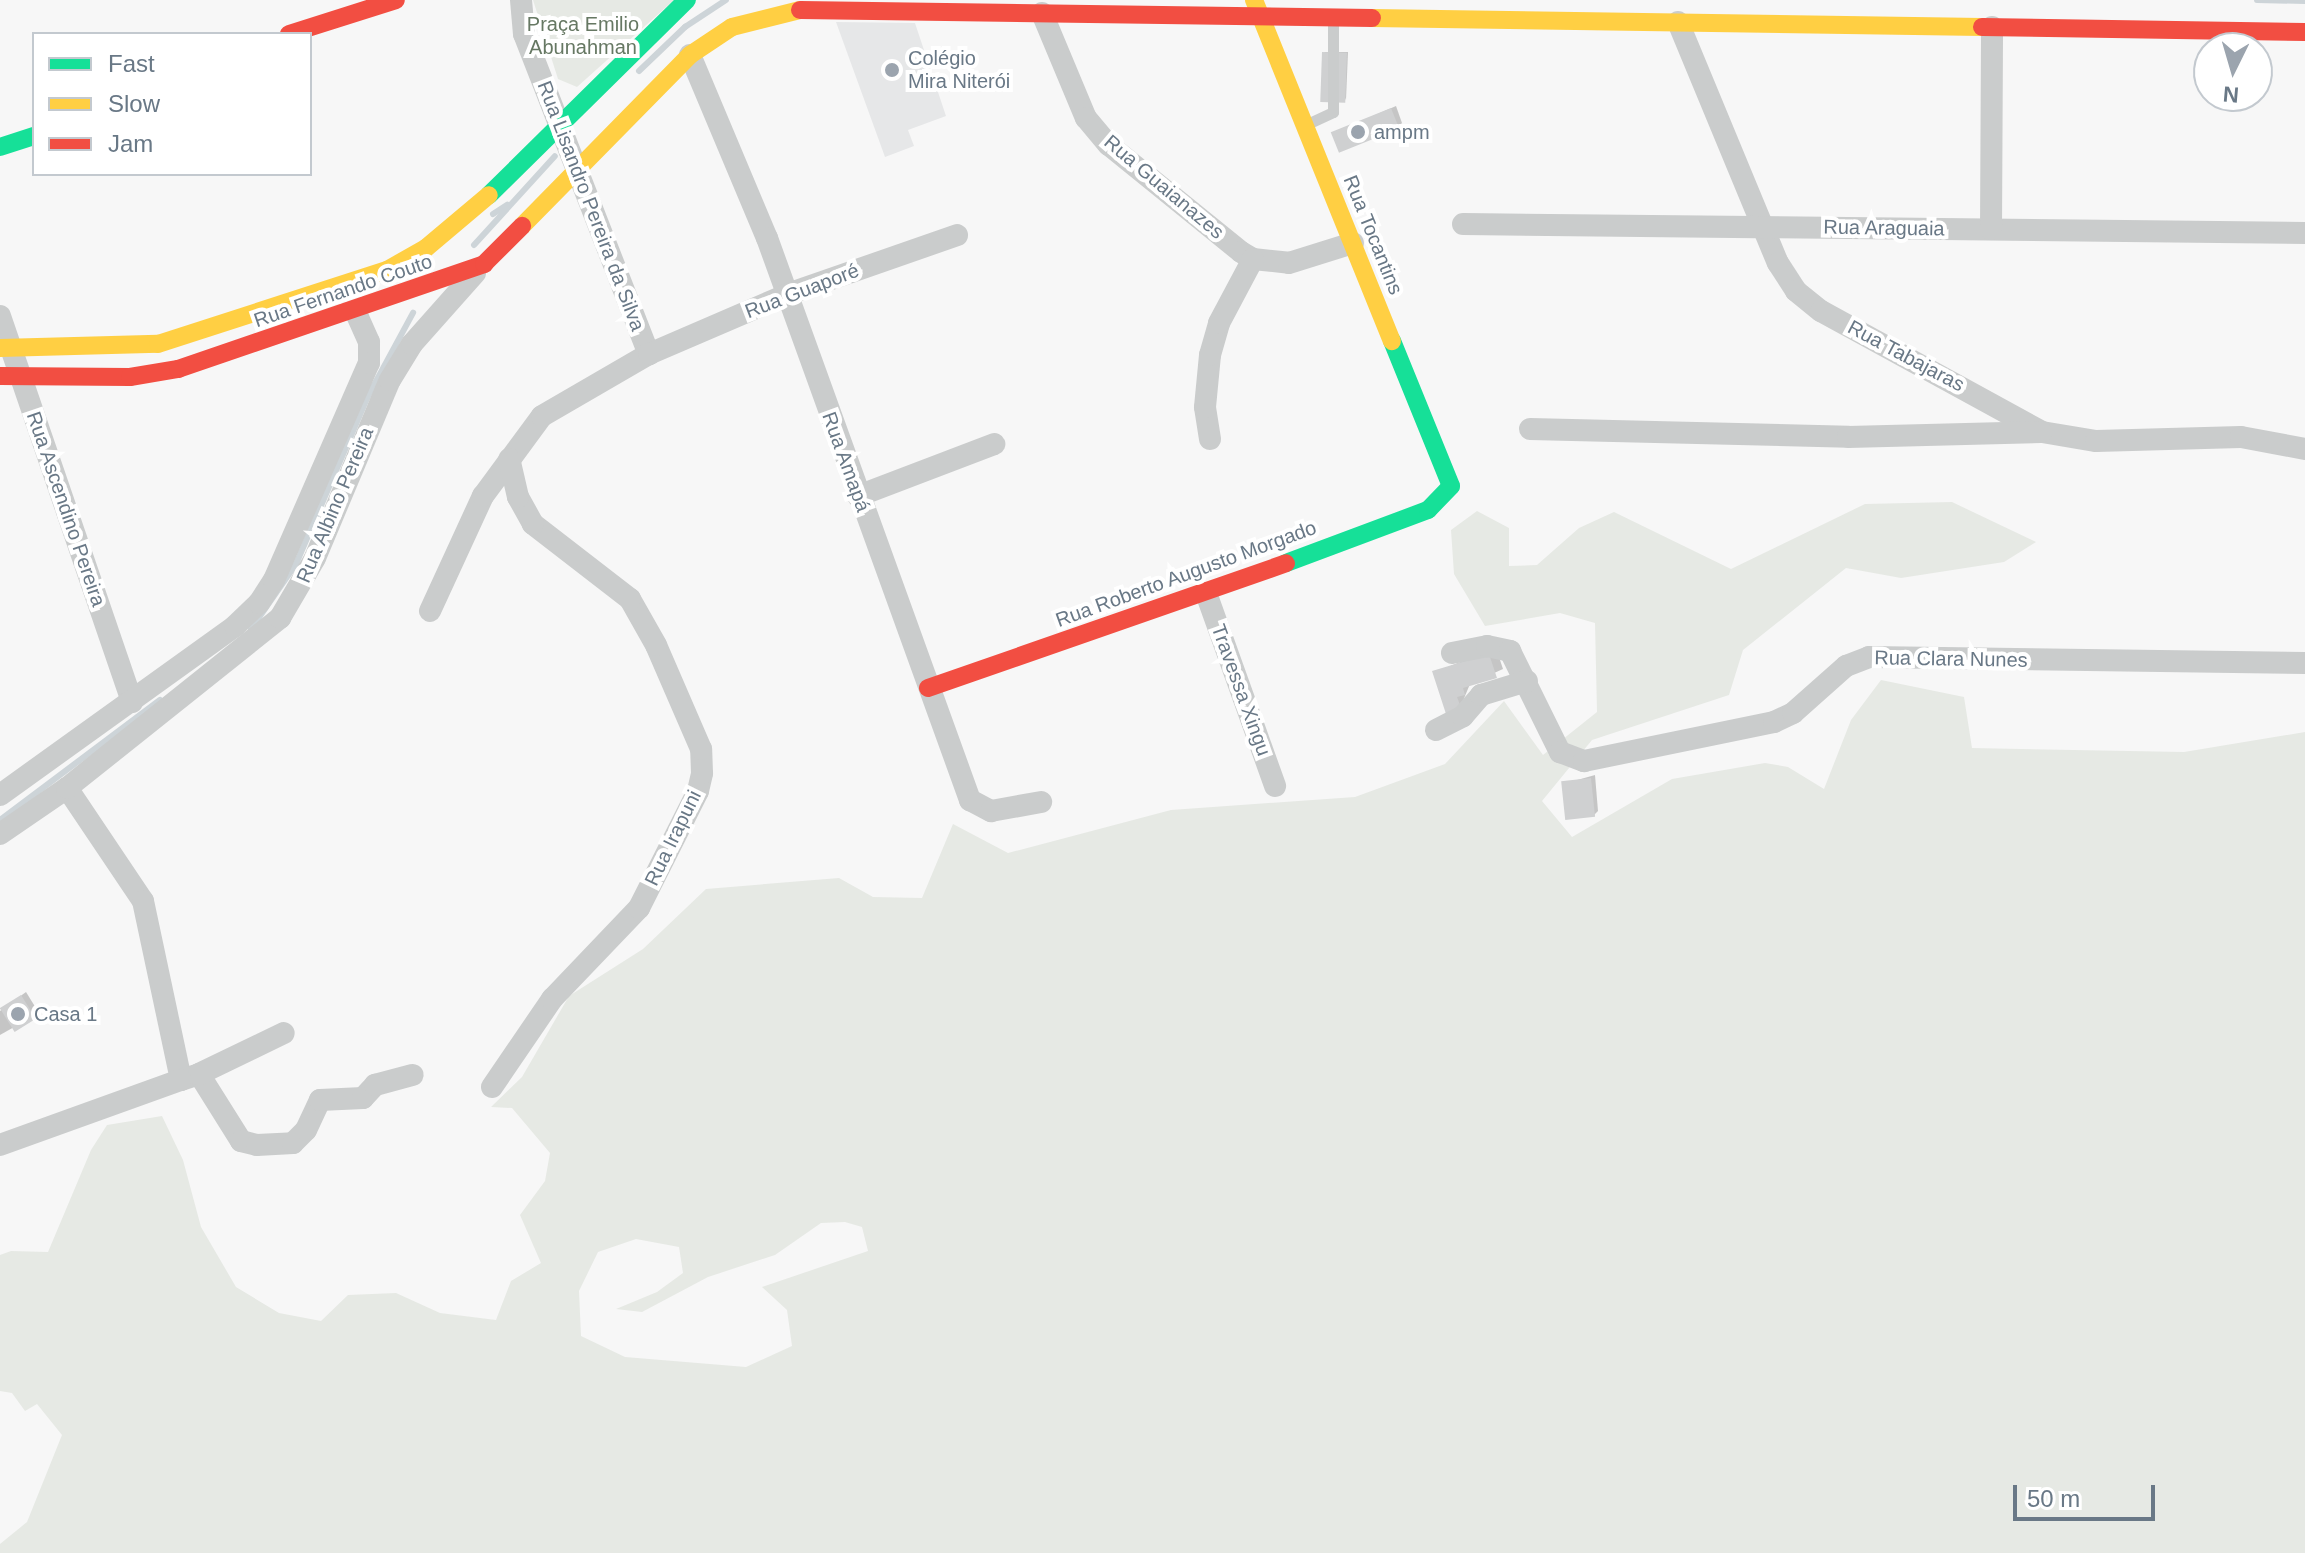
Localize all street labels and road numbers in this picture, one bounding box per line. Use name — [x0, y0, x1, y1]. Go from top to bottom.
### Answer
street label: Rua Lisandro Pereira da Silva — [532, 78, 650, 334]
street label: Rua Guaianazes — [1099, 130, 1229, 244]
street label: Rua Tocantins — [1338, 172, 1408, 298]
street label: Rua Araguaia — [1823, 215, 1945, 241]
street label: Rua Fernando Couto — [251, 249, 435, 333]
street label: Rua Guaporé — [742, 258, 862, 324]
street label: Rua Tabajaras — [1843, 315, 1969, 397]
street label: Rua Ascendino Pereira — [21, 408, 111, 610]
street label: Rua Amapá — [817, 408, 875, 516]
street label: Rua Albino Pereira — [291, 423, 379, 587]
street label: Rua Roberto Augusto Morgado — [1052, 515, 1320, 633]
street label: Travessa Xingu — [1206, 621, 1276, 759]
street label: Rua Clara Nunes — [1874, 646, 2028, 672]
street label: Rua Irapuni — [640, 786, 706, 890]

